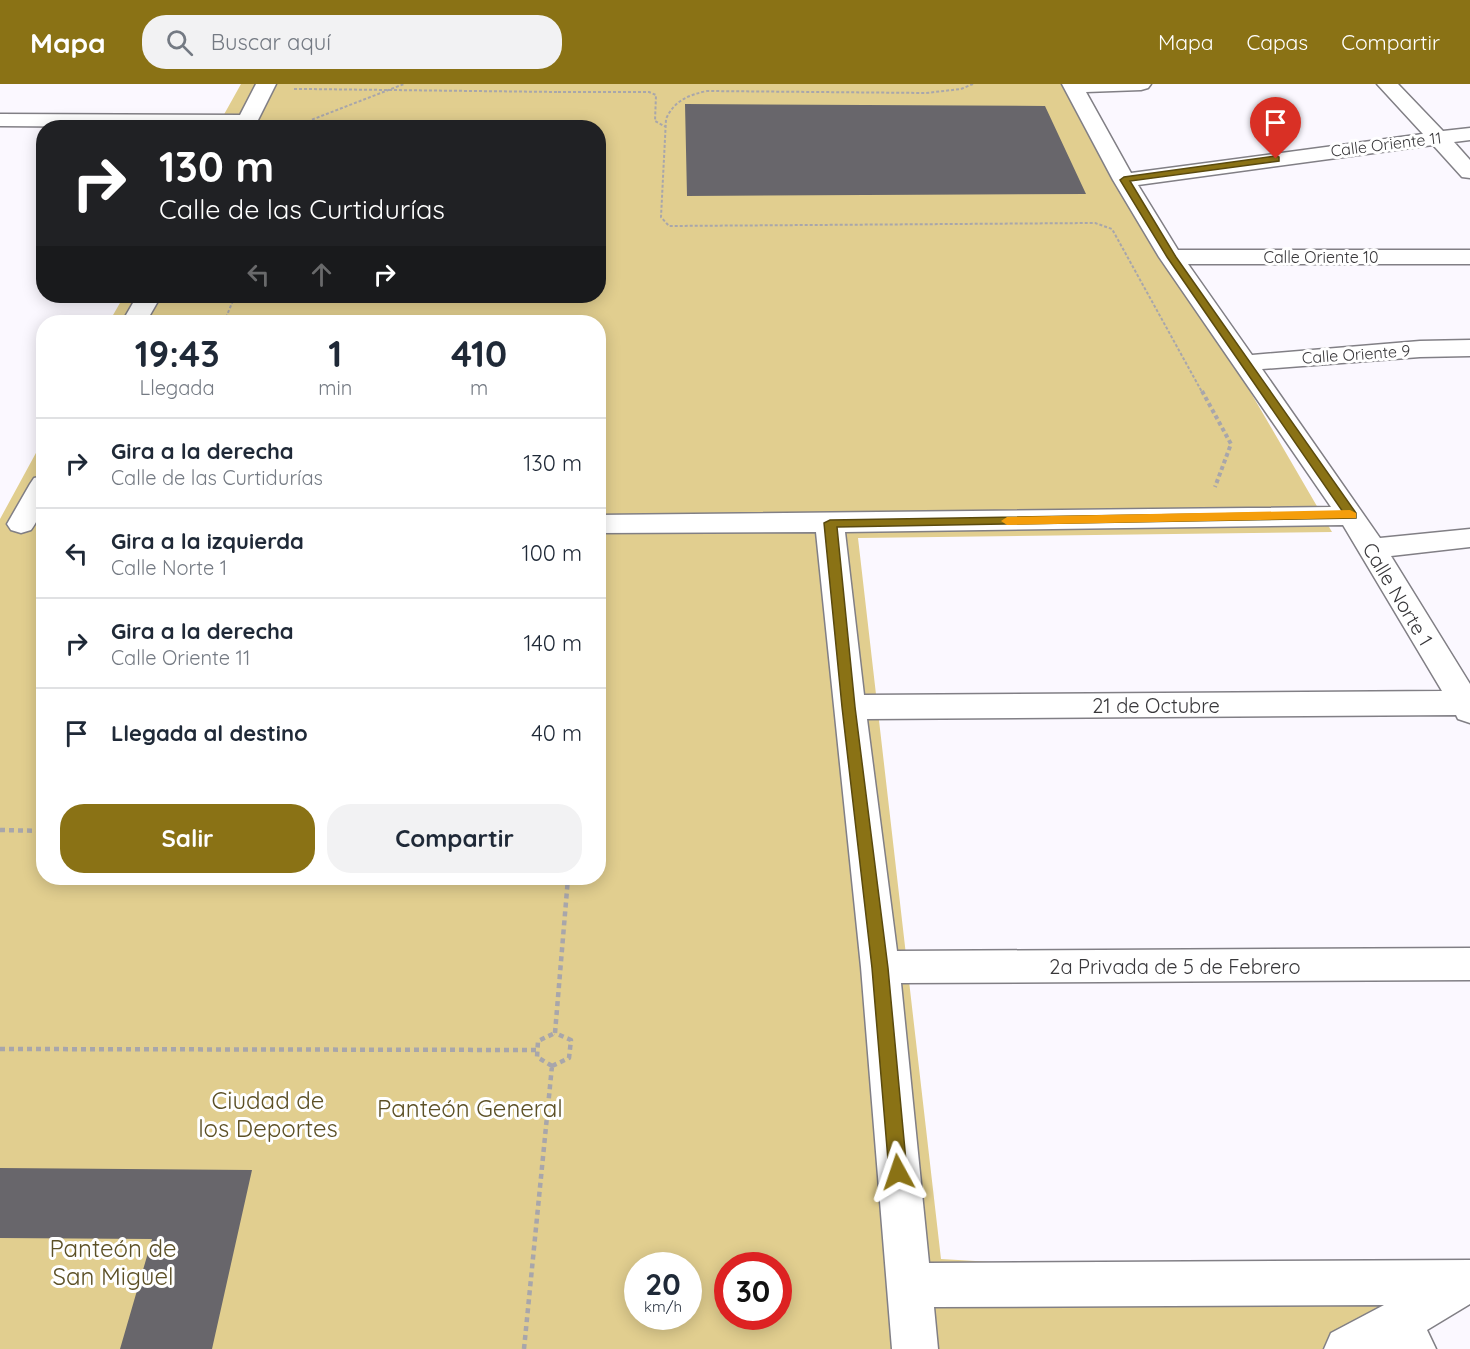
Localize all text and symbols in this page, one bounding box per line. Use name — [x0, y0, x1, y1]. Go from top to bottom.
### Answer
search box — [142, 15, 562, 69]
text: Mapa — [30, 25, 106, 60]
icon: search — [163, 26, 196, 59]
text: Buscar aquí — [211, 28, 331, 56]
text: Mapa — [1158, 29, 1213, 55]
text: Capas — [1246, 29, 1308, 55]
text: Compartir — [1341, 29, 1440, 55]
pin — [1250, 97, 1301, 159]
icon: arrive — [1259, 106, 1292, 139]
street label: Calle Oriente 11 — [1329, 127, 1443, 161]
text: 130 m — [159, 140, 274, 193]
icon: right — [60, 144, 138, 222]
text: Calle de las Curtidurías — [159, 192, 445, 226]
street label: Calle Oriente 10 — [1263, 247, 1379, 267]
icon: left — [242, 258, 275, 291]
icon: ahead — [305, 258, 338, 291]
icon: right — [368, 258, 401, 291]
text: 19:43 — [135, 331, 220, 376]
text: 1 — [328, 331, 342, 376]
text: 410 — [451, 331, 507, 376]
street label: Calle Oriente 9 — [1301, 340, 1411, 368]
text: Llegada — [140, 375, 215, 400]
text: min — [318, 375, 352, 400]
text: m — [470, 375, 488, 400]
text: Gira a la derecha — [111, 437, 294, 465]
icon: right — [60, 447, 93, 480]
text: 130 m — [523, 449, 582, 477]
text: Calle de las Curtidurías — [111, 465, 323, 490]
text: Gira a la izquierda — [111, 527, 304, 555]
icon: left — [60, 537, 93, 570]
street label: Calle Norte 1 — [1357, 538, 1439, 650]
text: 100 m — [522, 539, 582, 567]
text: Calle Norte 1 — [111, 555, 227, 580]
text: Gira a la derecha — [111, 617, 294, 645]
icon: right — [60, 627, 93, 660]
text: 140 m — [523, 629, 582, 657]
text: Calle Oriente 11 — [111, 645, 250, 670]
street label: 21 de Octubre — [1092, 693, 1220, 718]
icon: arrive — [60, 717, 93, 750]
text: Llegada al destino — [111, 719, 308, 747]
text: 40 m — [531, 719, 582, 747]
button: Salir — [60, 804, 315, 873]
button: Compartir — [327, 804, 582, 873]
street label: 2a Privada de 5 de Febrero — [1049, 954, 1301, 979]
park label: Ciudad de los Deportes — [198, 1085, 338, 1143]
park label: Panteón General — [377, 1093, 563, 1123]
position arrow — [866, 1140, 930, 1204]
park label: Panteón de San Miguel — [49, 1233, 177, 1291]
speed limit sign: 30 — [714, 1252, 792, 1330]
text: 20 — [645, 1265, 681, 1303]
text: km/h — [644, 1297, 682, 1316]

